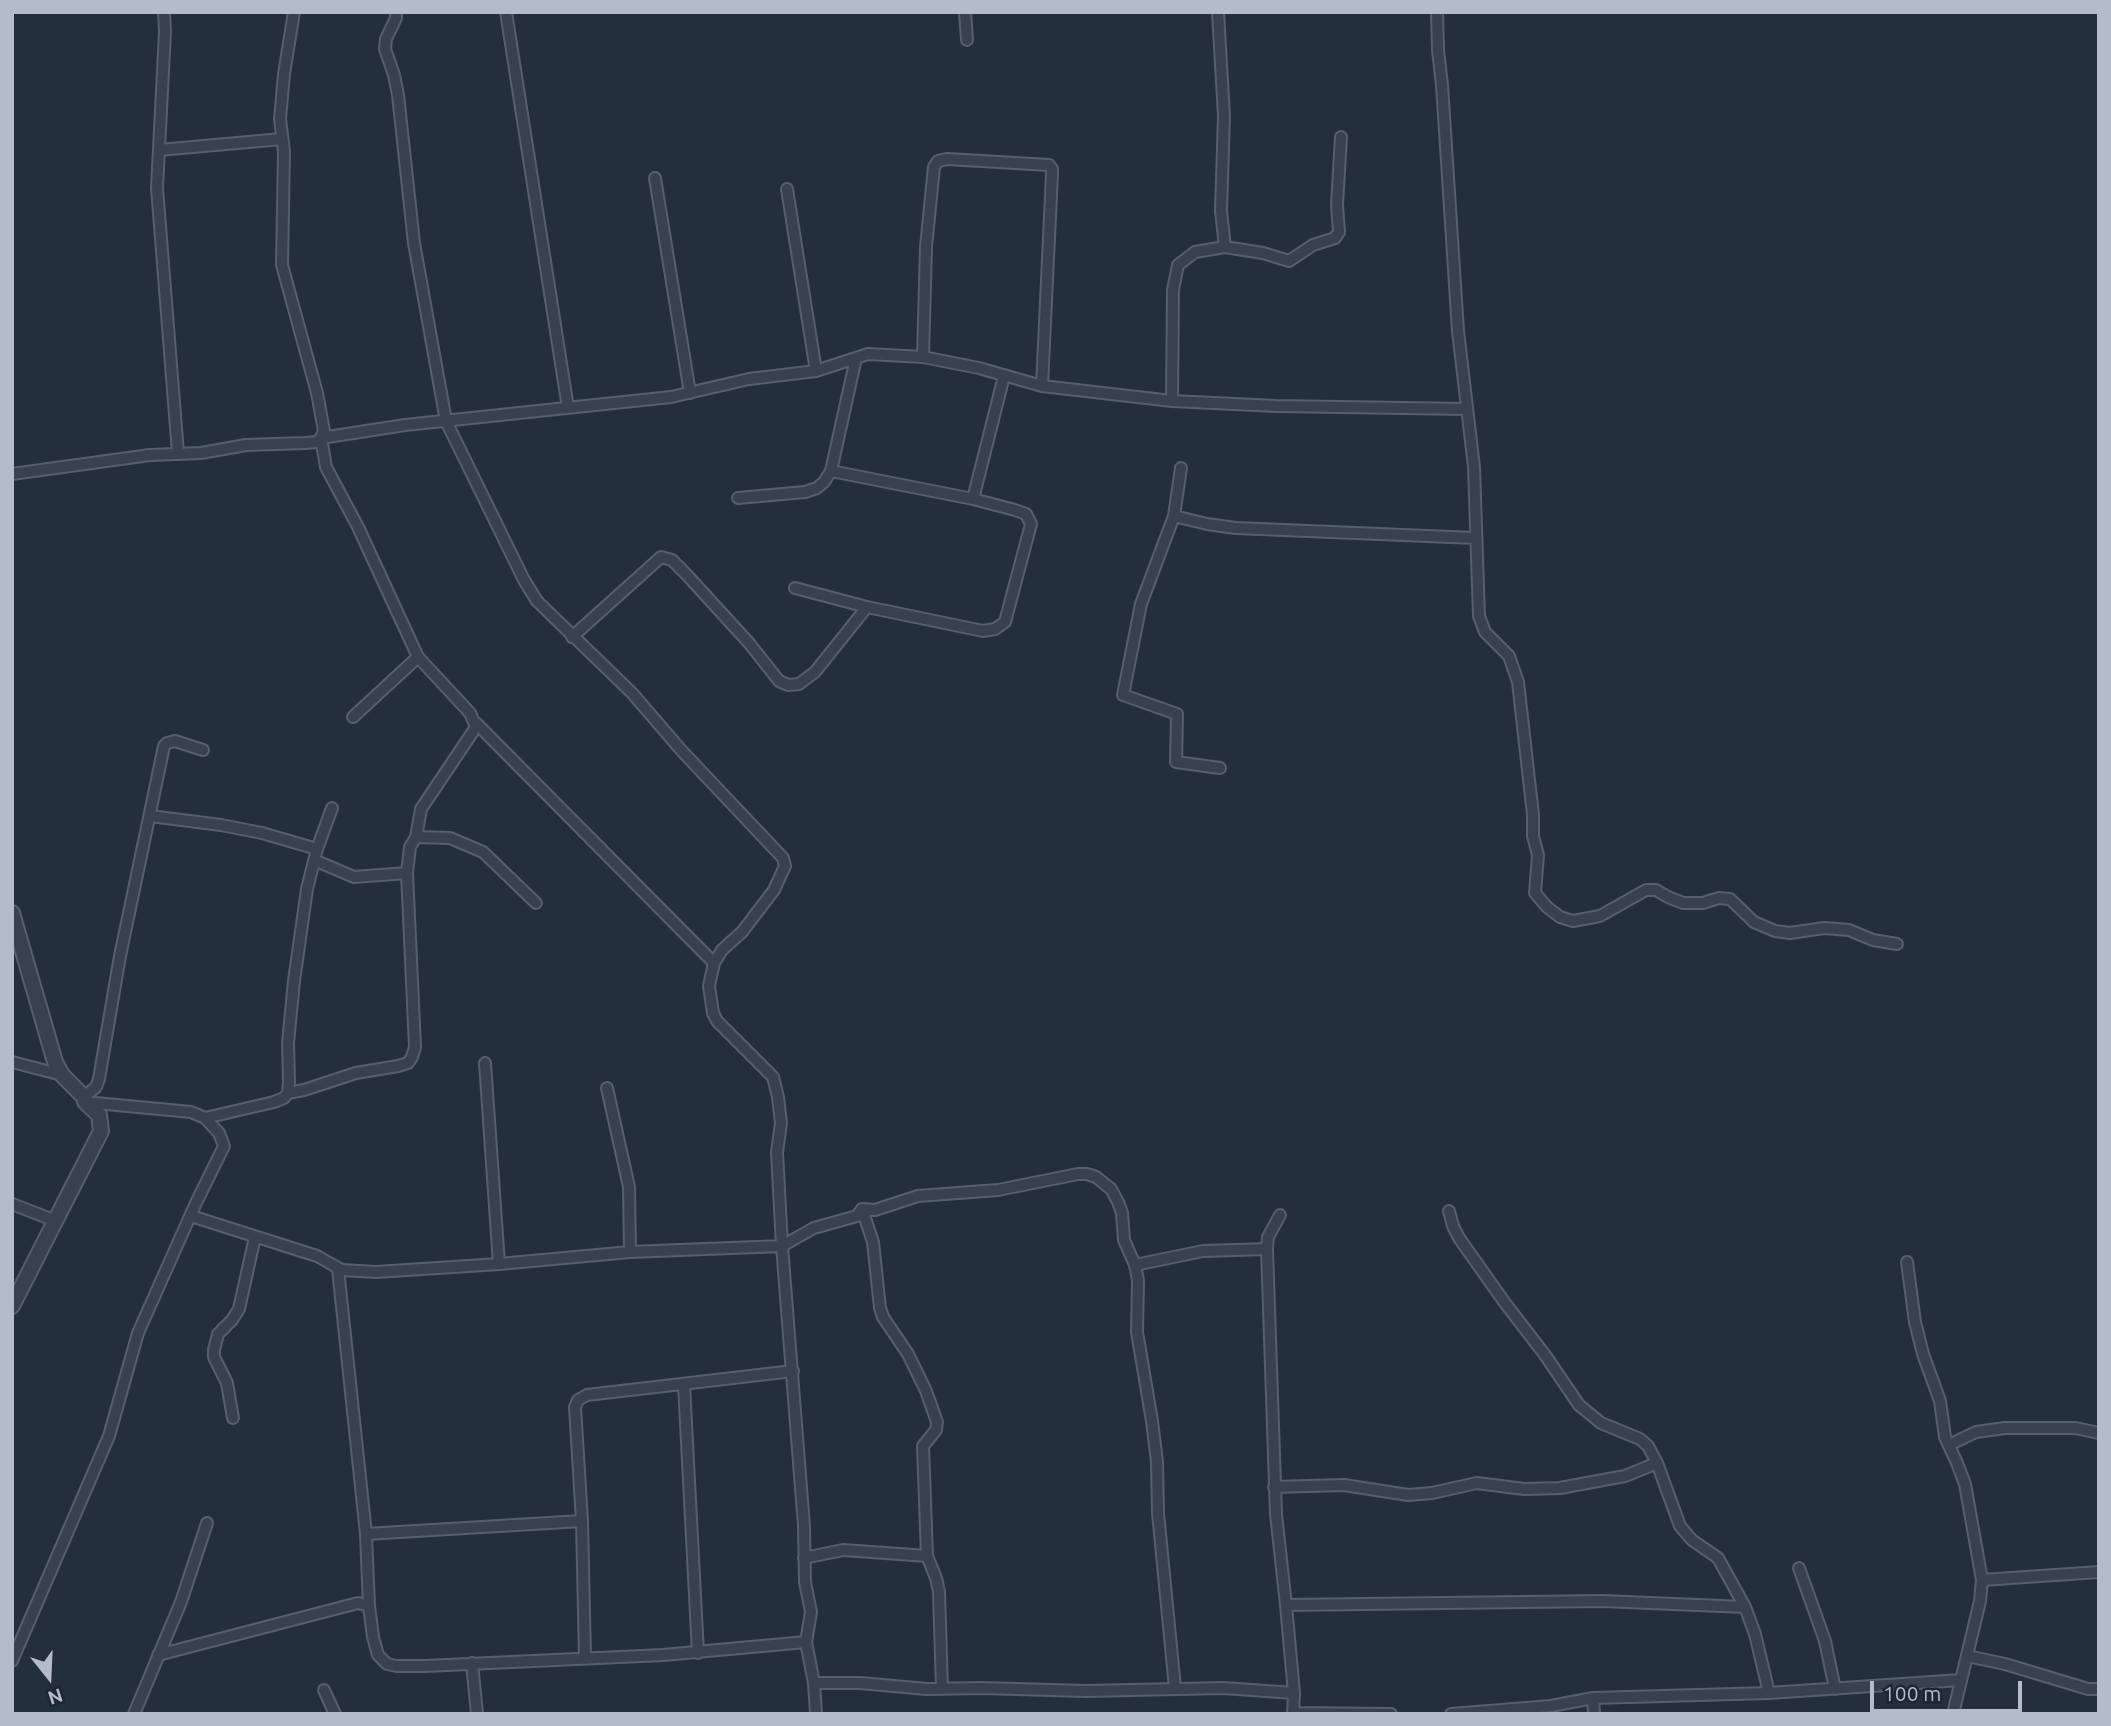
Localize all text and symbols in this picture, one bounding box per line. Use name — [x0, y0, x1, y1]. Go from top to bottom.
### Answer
north arrow — [14, 1642, 84, 1712]
scale bar — [1873, 1666, 2025, 1710]
text: 100 m — [1883, 1681, 1941, 1705]
text: N — [45, 1684, 66, 1710]

